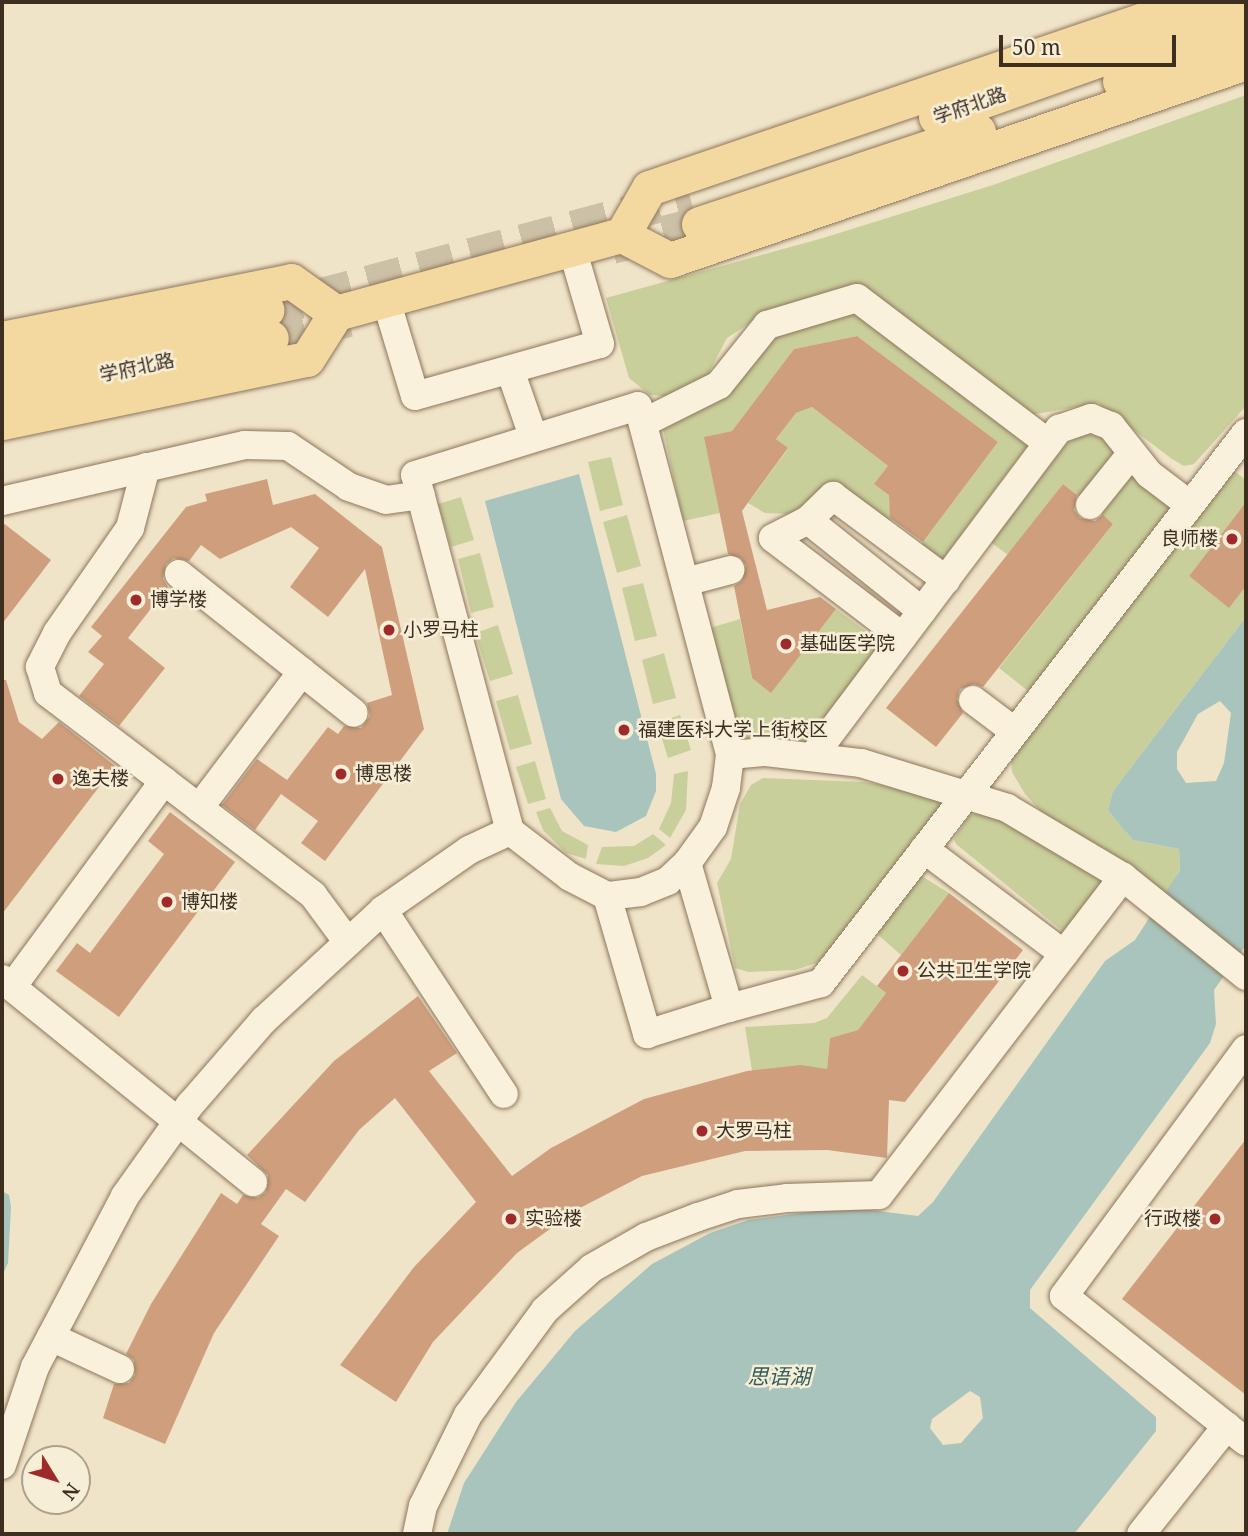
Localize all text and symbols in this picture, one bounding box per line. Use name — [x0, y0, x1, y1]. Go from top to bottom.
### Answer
scale bar — [1003, 21, 1180, 65]
text: 50 m — [1012, 33, 1061, 61]
street label: 学府北路 — [930, 83, 1010, 129]
street label: 学府北路 — [97, 349, 177, 387]
place label: 良师楼 — [1161, 528, 1218, 550]
marker: 良师楼 — [1224, 531, 1240, 547]
place label: 博学楼 — [150, 589, 207, 611]
marker: 博学楼 — [128, 592, 144, 608]
place label: 小罗马柱 — [403, 619, 479, 641]
marker: 小罗马柱 — [381, 622, 397, 638]
place label: 基础医学院 — [800, 633, 895, 655]
marker: 基础医学院 — [778, 636, 794, 652]
place label: 福建医科大学上街校区 — [638, 719, 828, 741]
marker: 福建医科大学上街校区 — [616, 722, 632, 738]
place label: 博思楼 — [355, 763, 412, 785]
marker: 博思楼 — [333, 766, 349, 782]
place label: 逸夫楼 — [72, 768, 129, 790]
marker: 逸夫楼 — [50, 771, 66, 787]
place label: 博知楼 — [181, 891, 238, 913]
marker: 博知楼 — [159, 894, 175, 910]
place label: 公共卫生学院 — [917, 960, 1031, 982]
marker: 公共卫生学院 — [895, 963, 911, 979]
place label: 大罗马柱 — [716, 1120, 792, 1142]
marker: 大罗马柱 — [694, 1123, 710, 1139]
place label: 实验楼 — [525, 1208, 582, 1230]
place label: 行政楼 — [1144, 1208, 1201, 1230]
marker: 实验楼 — [503, 1211, 519, 1227]
marker: 行政楼 — [1207, 1211, 1223, 1227]
water label: 思语湖 — [748, 1363, 810, 1389]
north arrow — [21, 1445, 91, 1515]
text: N — [56, 1478, 86, 1506]

